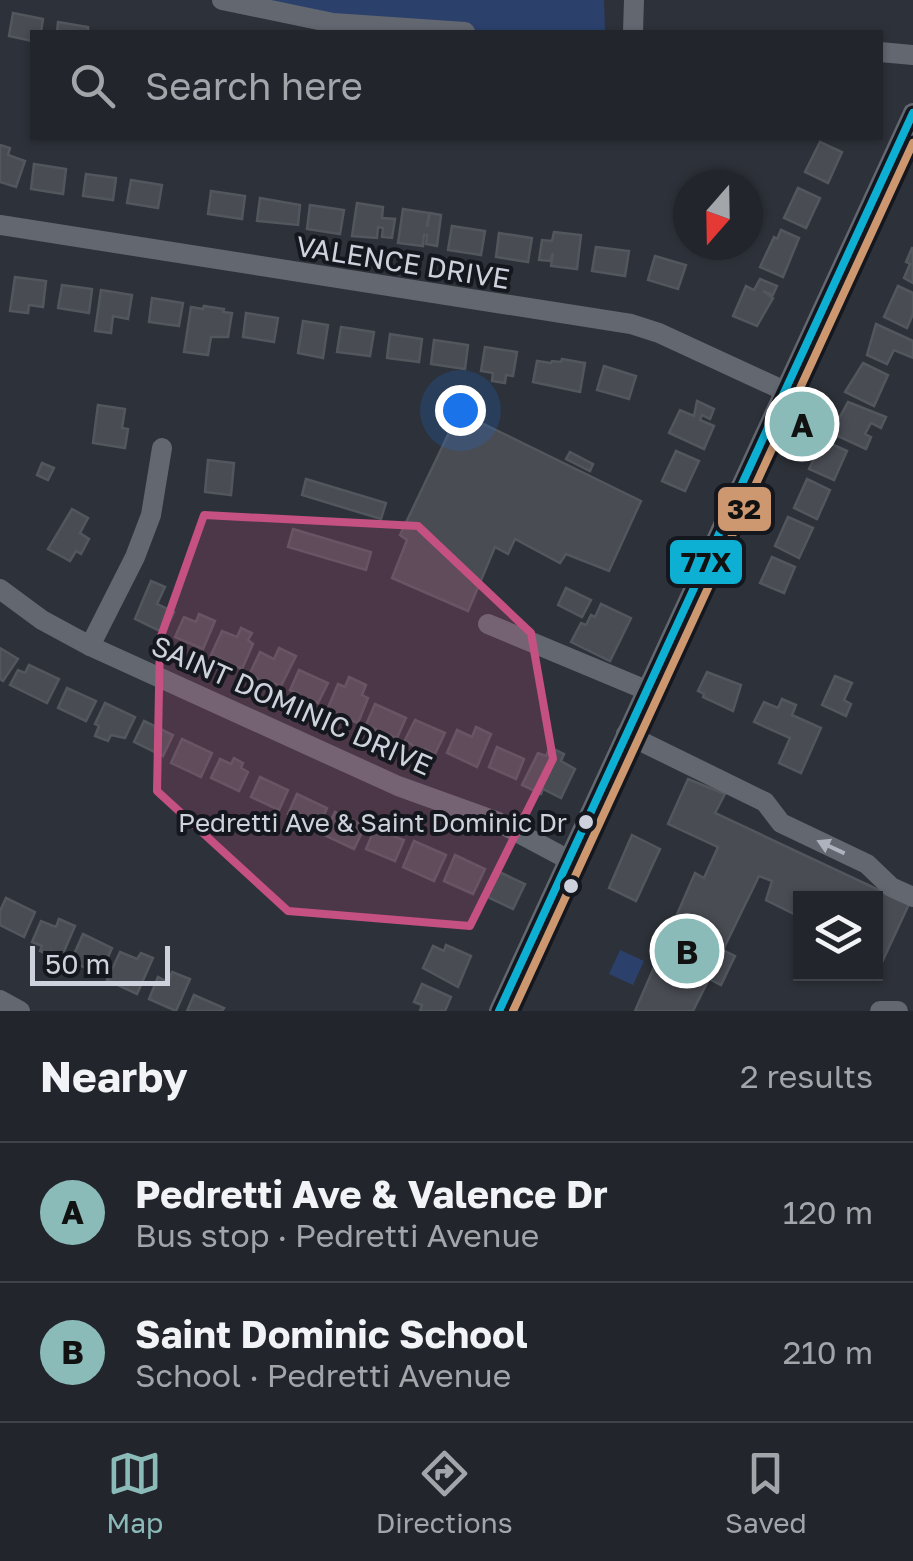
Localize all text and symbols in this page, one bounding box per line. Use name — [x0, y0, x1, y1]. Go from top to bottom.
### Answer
search box — [30, 30, 883, 140]
icon: search — [65, 58, 120, 113]
text: Search here — [145, 63, 363, 108]
north arrow — [673, 170, 763, 260]
street label: VALENCE DRIVE — [294, 229, 512, 295]
your location — [435, 385, 486, 436]
pin: A — [770, 386, 834, 462]
line badge: 32 — [716, 485, 773, 533]
text: 32 — [727, 492, 761, 525]
line badge: 77X — [668, 538, 744, 586]
text: 77X — [681, 545, 731, 578]
street label: SAINT DOMINIC DRIVE — [147, 628, 437, 782]
place label: Pedretti Ave & Saint Dominic Dr — [178, 807, 567, 838]
marker: Pedretti Ave & Saint Dominic Dr — [576, 812, 596, 832]
one-way arrow — [816, 839, 845, 856]
unlabelled marker — [561, 876, 581, 896]
map controls — [793, 891, 883, 981]
button: layers — [793, 891, 883, 981]
pin: B — [654, 914, 720, 988]
scale bar — [30, 941, 170, 986]
text: 50 m — [45, 947, 110, 980]
text: Nearby — [40, 1051, 188, 1101]
text: 2 results — [740, 1057, 873, 1095]
text: Pedretti Ave & Valence Dr — [135, 1171, 608, 1216]
text: A — [61, 1193, 84, 1231]
text: 120 m — [783, 1193, 873, 1231]
text: Bus stop · Pedretti Avenue — [135, 1216, 539, 1254]
text: Saint Dominic School — [135, 1311, 528, 1356]
text: B — [61, 1333, 84, 1371]
text: 210 m — [783, 1333, 873, 1371]
text: School · Pedretti Avenue — [135, 1356, 511, 1394]
tab: Map — [106, 1446, 163, 1539]
tab: Directions — [376, 1446, 513, 1539]
tab: Saved — [725, 1446, 807, 1539]

